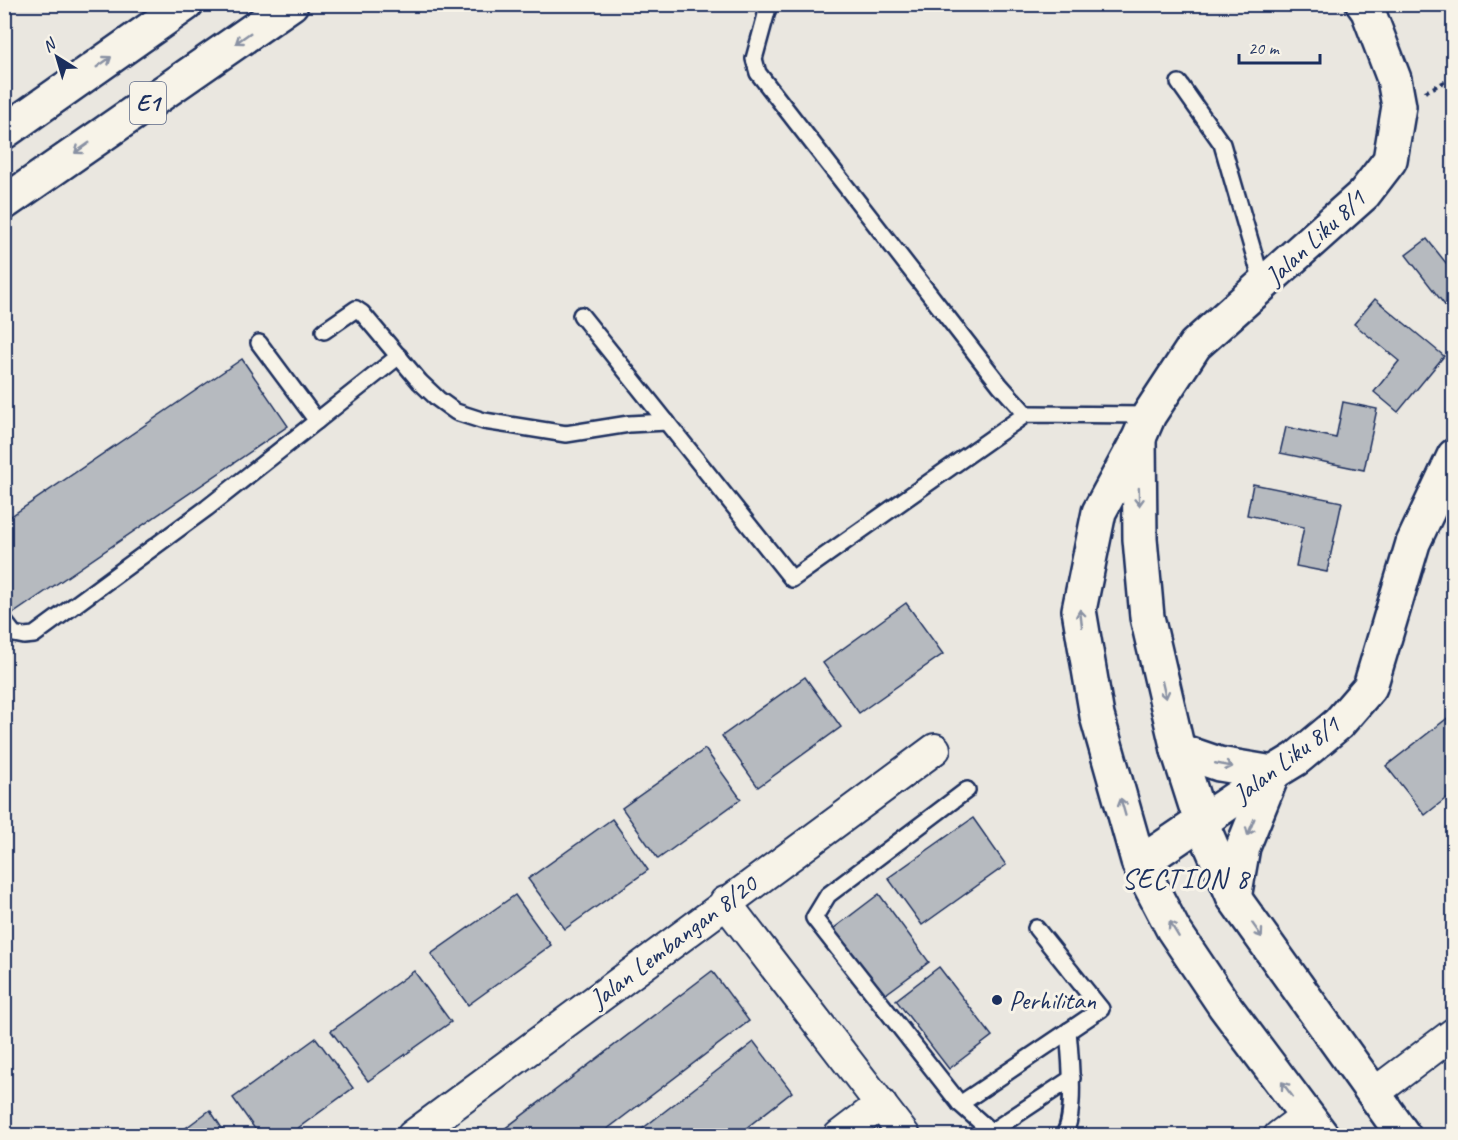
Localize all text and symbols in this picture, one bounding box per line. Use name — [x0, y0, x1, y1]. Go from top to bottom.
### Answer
north arrow — [27, 27, 87, 87]
scale bar — [1239, 27, 1320, 65]
one-way arrow — [235, 32, 252, 44]
text: N — [39, 33, 61, 57]
text: 20 m — [1248, 37, 1281, 59]
one-way arrow — [95, 56, 112, 68]
road number: E1 — [130, 82, 166, 124]
one-way arrow — [75, 142, 91, 154]
street label: Jalan Liku 8/1 — [1257, 182, 1373, 293]
one-way arrow — [1134, 486, 1145, 506]
one-way arrow — [1075, 608, 1086, 628]
one-way arrow — [1159, 679, 1170, 699]
street label: Jalan Liku 8/1 — [1225, 708, 1347, 811]
one-way arrow — [1214, 760, 1234, 771]
one-way arrow — [1117, 798, 1128, 817]
one-way arrow — [1245, 817, 1256, 836]
district label: SECTION 8 — [1122, 861, 1251, 896]
street label: Jalan Lembangan 8/20 — [581, 866, 765, 1016]
one-way arrow — [1168, 921, 1180, 938]
one-way arrow — [1251, 921, 1263, 937]
place label: Perhilitan — [1009, 984, 1096, 1017]
marker: Perhilitan — [990, 993, 1004, 1007]
one-way arrow — [1280, 1081, 1293, 1097]

